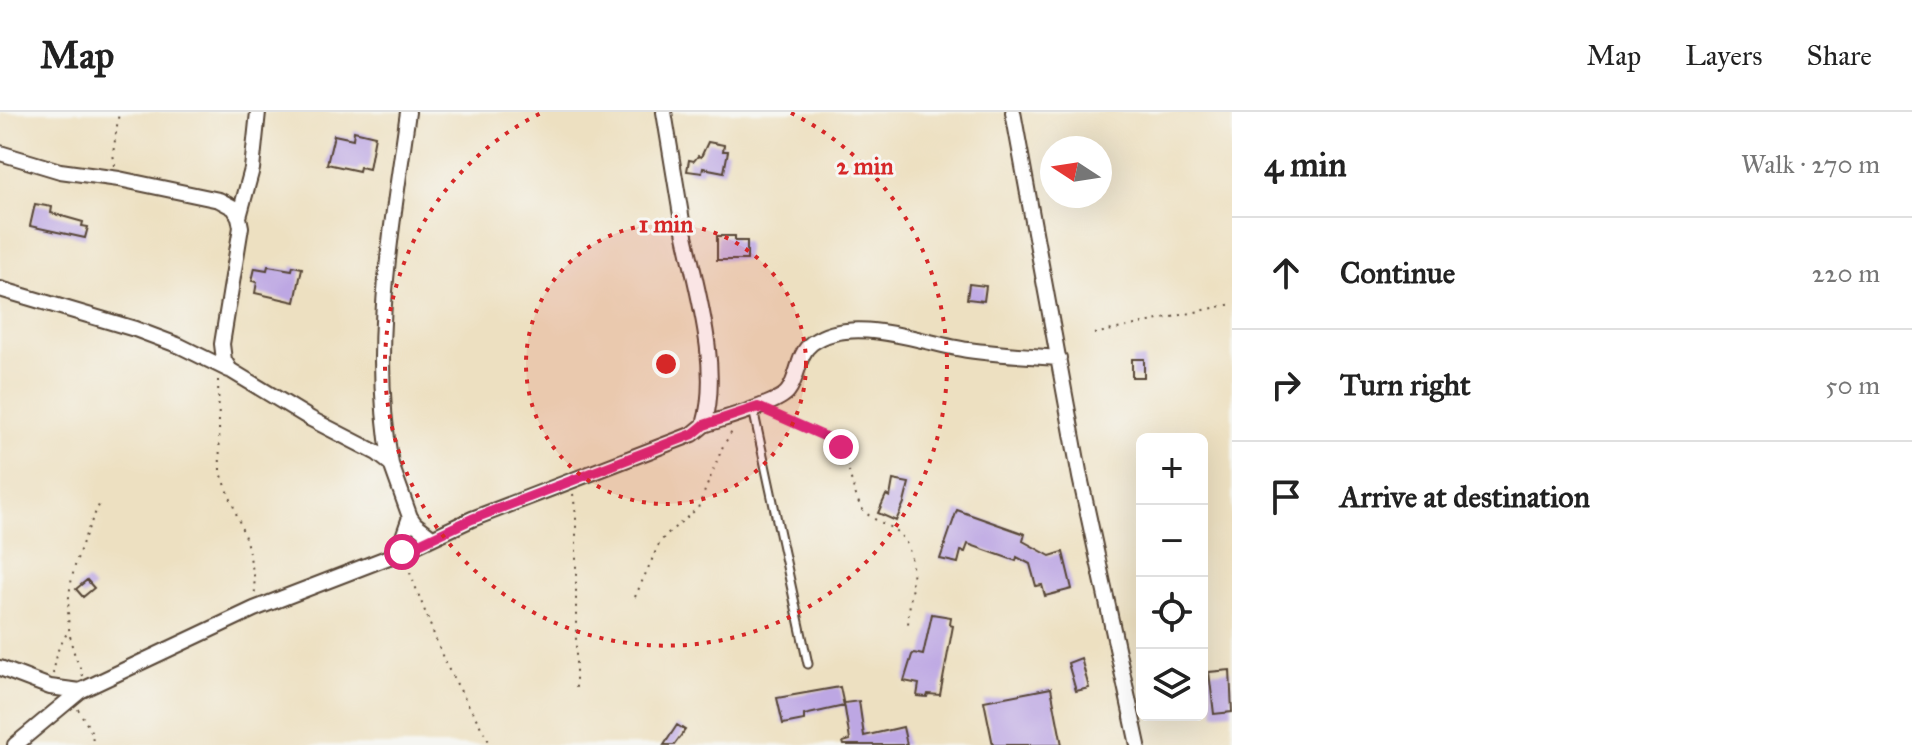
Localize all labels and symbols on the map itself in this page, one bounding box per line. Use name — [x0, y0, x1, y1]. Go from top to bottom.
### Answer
north arrow — [1040, 136, 1112, 208]
text: 2 min — [837, 151, 893, 181]
text: 1 min — [639, 209, 693, 239]
centre of rings — [652, 350, 680, 378]
route end — [823, 429, 859, 465]
route start — [384, 534, 420, 570]

